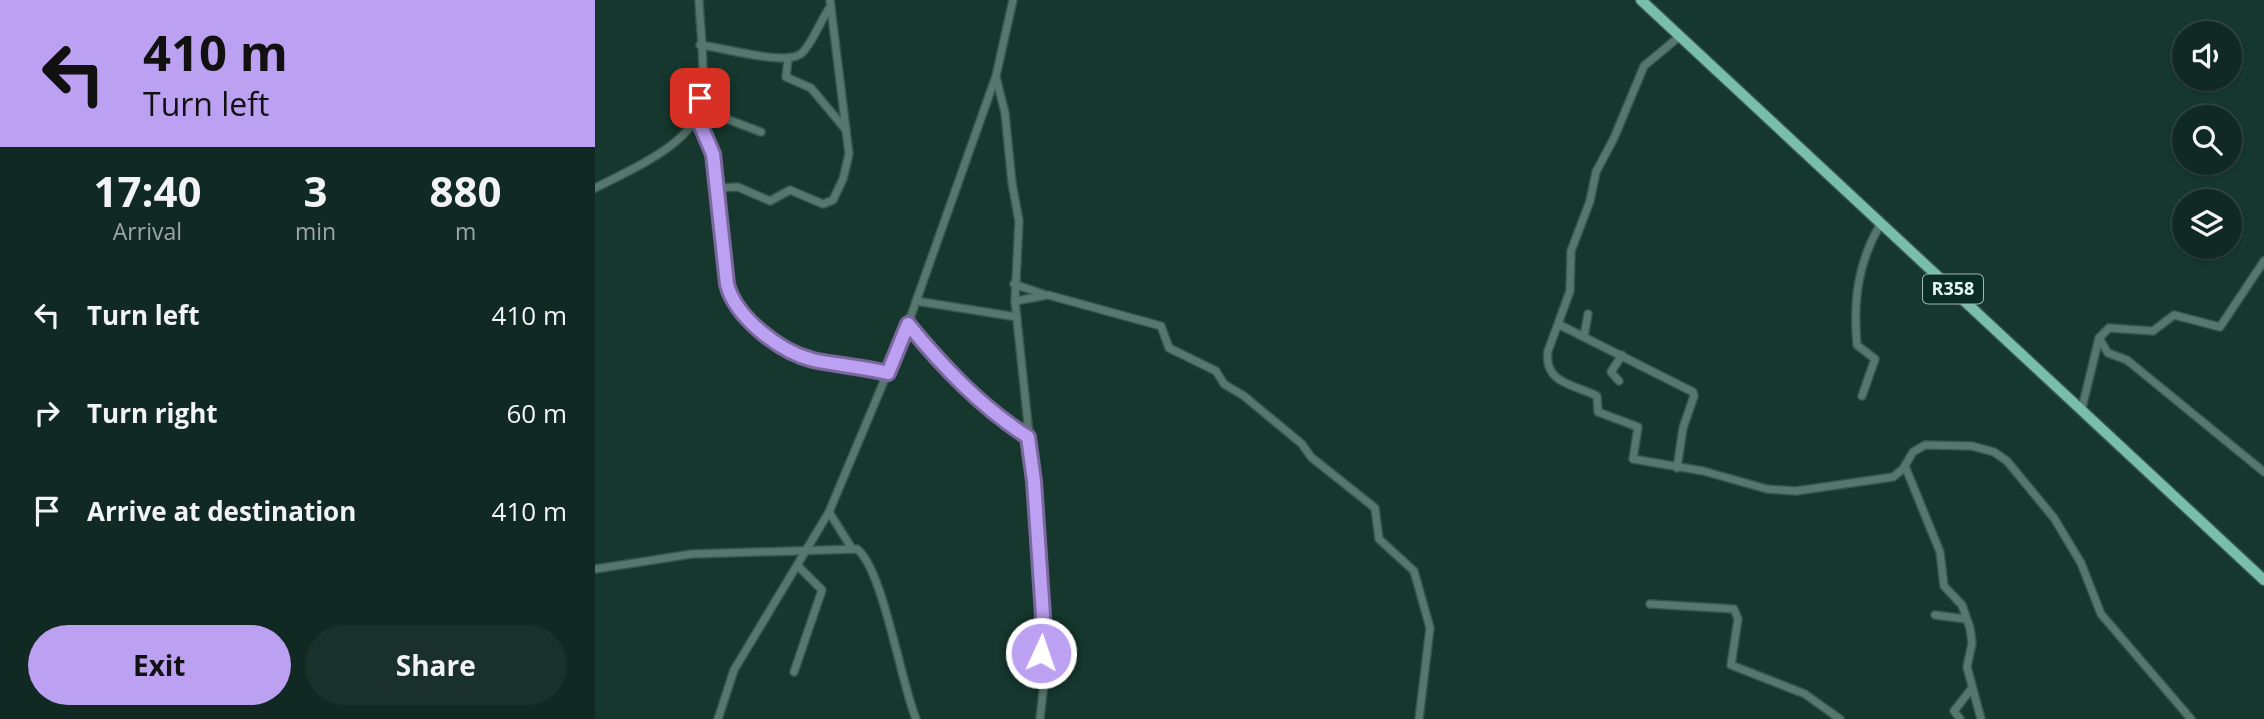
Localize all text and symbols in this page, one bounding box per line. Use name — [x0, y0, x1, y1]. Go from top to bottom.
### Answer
text: 410 m — [143, 19, 288, 85]
map controls — [2172, 21, 2242, 259]
button: sound — [2172, 21, 2242, 91]
icon: left — [28, 28, 119, 119]
pin — [670, 68, 730, 128]
icon: arrive — [681, 79, 719, 117]
text: Turn left — [143, 82, 269, 125]
button: search — [2172, 105, 2242, 175]
text: 17:40 — [93, 162, 201, 219]
text: 3 — [303, 162, 328, 219]
text: 880 — [430, 162, 502, 219]
button: layers — [2172, 189, 2242, 259]
text: Arrival — [113, 215, 182, 247]
text: min — [295, 215, 336, 247]
text: m — [455, 215, 476, 247]
road number: R358 — [1923, 274, 1983, 304]
icon: left — [28, 296, 66, 334]
text: Turn left — [87, 297, 199, 333]
text: 410 m — [492, 297, 567, 333]
icon: right — [28, 394, 66, 432]
text: Turn right — [87, 395, 218, 431]
text: 60 m — [506, 395, 567, 431]
icon: arrive — [28, 492, 66, 530]
text: Arrive at destination — [87, 493, 356, 529]
text: 410 m — [492, 493, 567, 529]
position arrow — [1004, 616, 1078, 690]
button: Exit — [28, 625, 291, 705]
button: Share — [305, 625, 567, 705]

